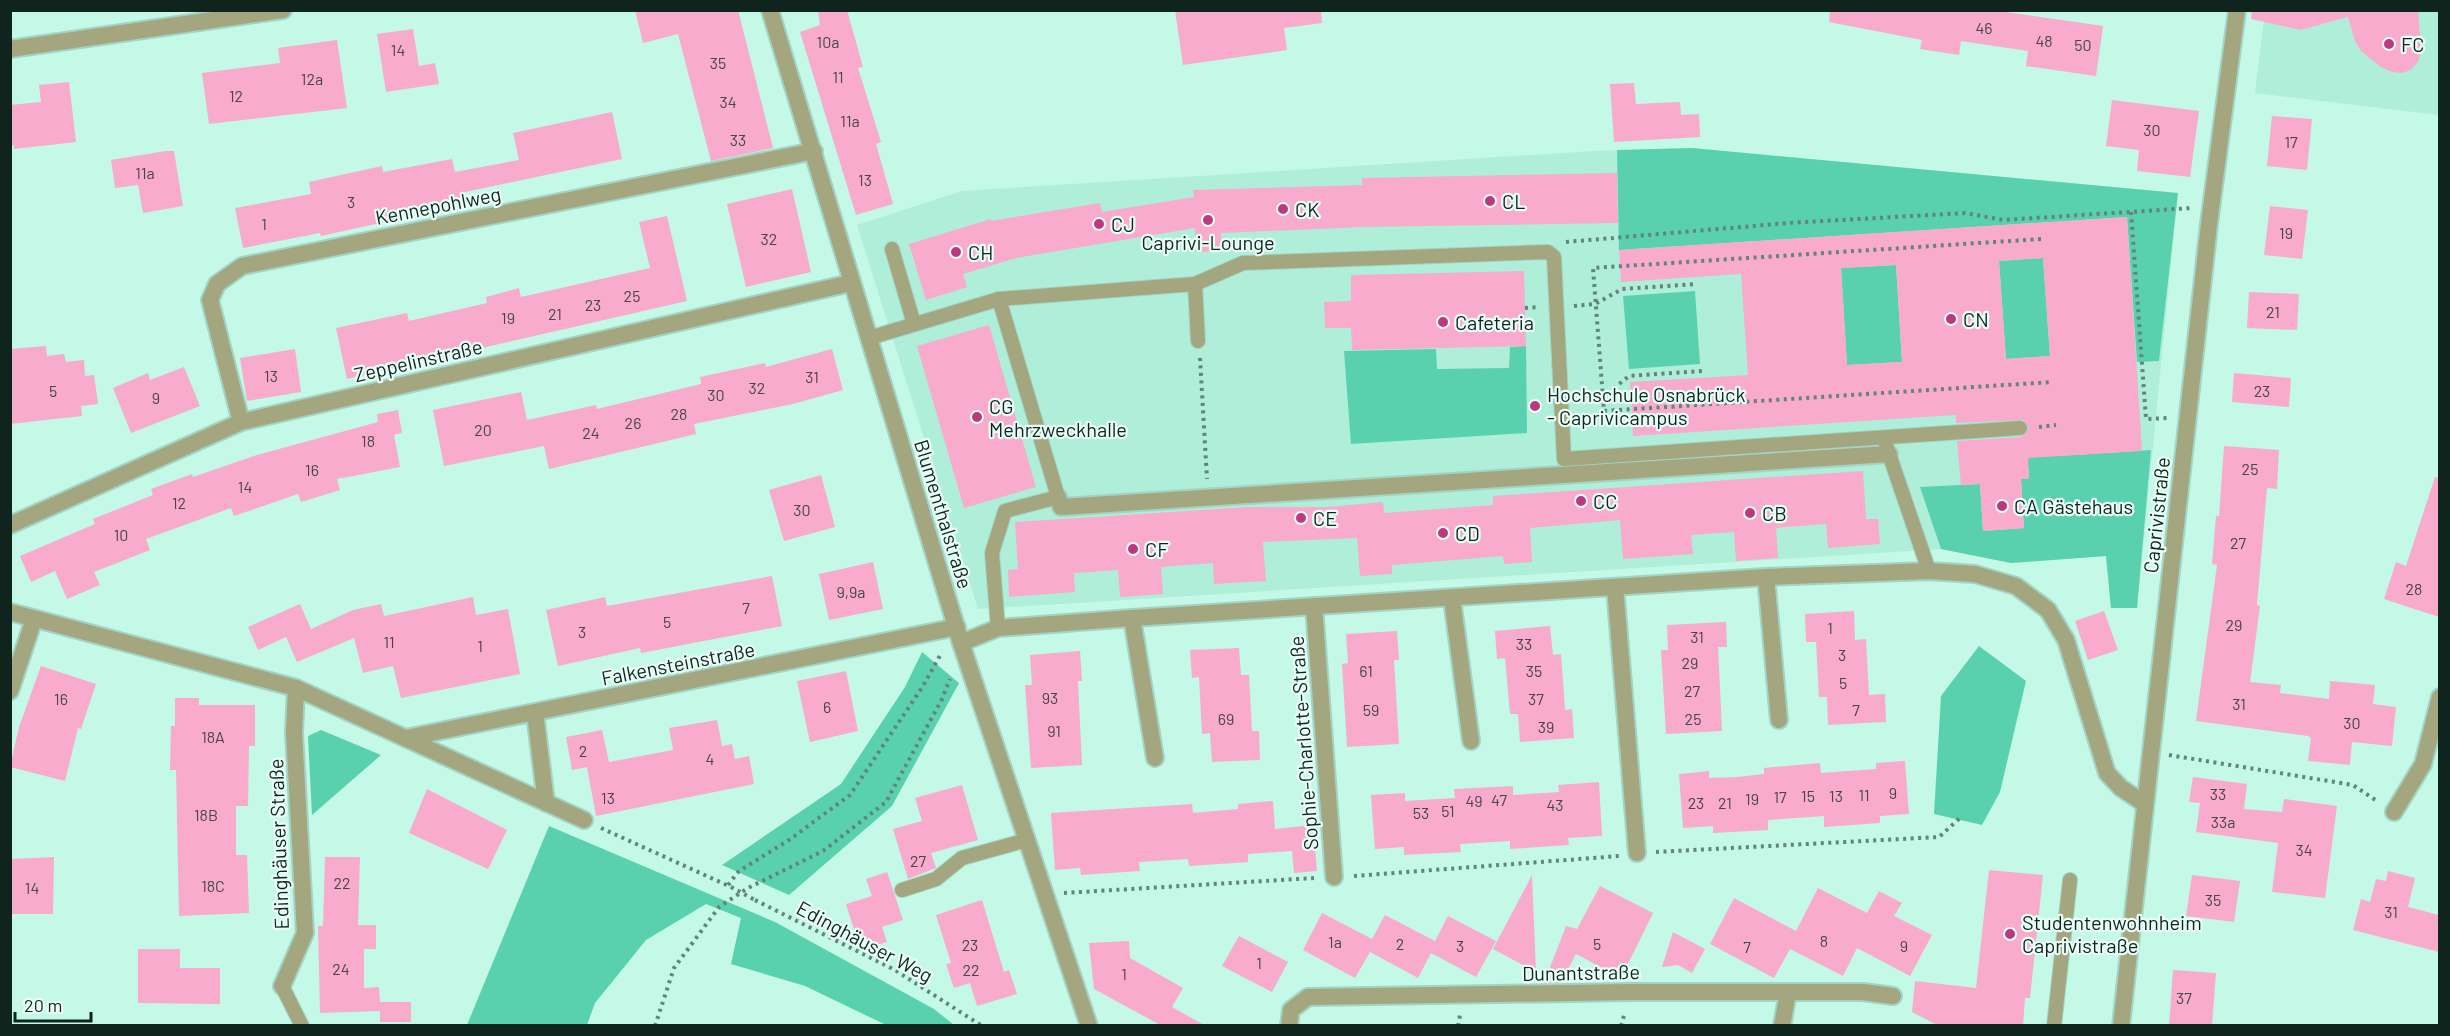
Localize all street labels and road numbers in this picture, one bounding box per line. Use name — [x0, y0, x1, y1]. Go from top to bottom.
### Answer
street label: Kennepohlweg — [373, 181, 503, 229]
street label: Zeppelinstraße — [352, 334, 484, 386]
street label: Blumenthalstraße — [910, 437, 978, 591]
street label: Caprivistraße — [2138, 456, 2174, 574]
street label: Sophie-Charlotte-Straße — [1284, 635, 1322, 851]
street label: Falkensteinstraße — [599, 636, 757, 690]
street label: Edinghäuser Straße — [263, 758, 293, 930]
street label: Edinghäuser Weg — [793, 895, 937, 987]
street label: Dunantstraße — [1522, 959, 1640, 985]

